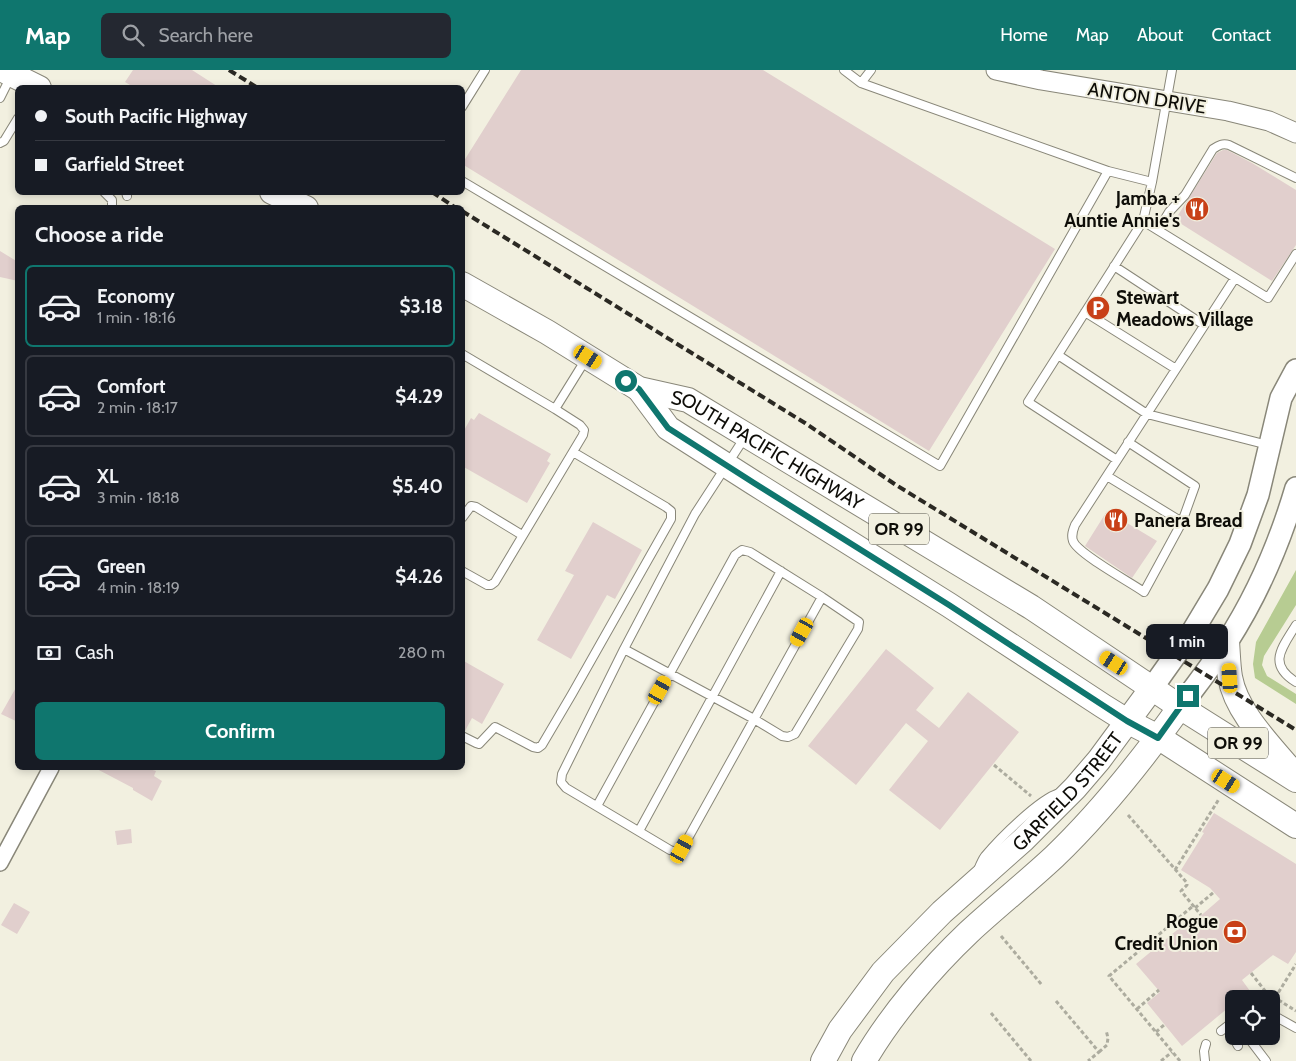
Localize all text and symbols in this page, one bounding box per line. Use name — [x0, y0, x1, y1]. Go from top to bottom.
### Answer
search box — [101, 13, 451, 58]
text: Map — [25, 21, 71, 50]
icon: search — [119, 21, 147, 49]
text: Search here — [159, 24, 253, 47]
text: Home — [1000, 24, 1048, 46]
text: Map — [1076, 24, 1109, 46]
text: About — [1137, 24, 1183, 46]
text: Contact — [1211, 24, 1271, 46]
street label: ANTON DRIVE — [1086, 77, 1208, 119]
text: South Pacific Highway — [65, 105, 248, 128]
text: Garfield Street — [65, 153, 184, 176]
place label: Jamba + Auntie Annie's — [1064, 187, 1180, 232]
restaurant icon: Jamba + Auntie Annie's — [1184, 196, 1210, 222]
text: Choose a ride — [35, 221, 164, 248]
icon: car — [37, 284, 82, 329]
text: Economy — [97, 285, 175, 308]
place label: Stewart Meadows Village — [1116, 286, 1254, 331]
text: $3.18 — [399, 295, 443, 318]
parking icon: Stewart Meadows Village — [1085, 295, 1111, 321]
text: 1 min · 18:16 — [97, 308, 176, 327]
car — [571, 343, 604, 371]
route start — [615, 370, 637, 392]
icon: car — [37, 374, 82, 419]
text: Comfort — [97, 375, 166, 398]
text: $4.29 — [395, 385, 443, 408]
street label: SOUTH PACIFIC HIGHWAY — [669, 385, 868, 515]
text: 2 min · 18:17 — [97, 398, 178, 417]
icon: car — [37, 464, 82, 509]
text: XL — [97, 465, 118, 488]
text: $5.40 — [392, 475, 443, 498]
text: 3 min · 18:18 — [97, 488, 180, 507]
restaurant icon: Panera Bread — [1103, 507, 1129, 533]
place label: Panera Bread — [1134, 509, 1243, 532]
road number: OR 99 — [869, 514, 929, 544]
icon: car — [37, 554, 82, 599]
text: Green — [97, 555, 146, 578]
text: $4.26 — [395, 565, 443, 588]
text: 4 min · 18:19 — [97, 578, 180, 597]
car — [788, 615, 815, 649]
callout: 1 min — [1147, 624, 1229, 658]
text: 1 min — [1169, 632, 1205, 651]
icon: cash — [35, 639, 63, 667]
text: Cash — [75, 641, 114, 664]
text: 280 m — [398, 643, 445, 662]
car — [1097, 649, 1130, 677]
car — [1221, 663, 1238, 693]
car — [646, 673, 673, 707]
route end — [1177, 685, 1199, 707]
button: Confirm — [35, 702, 445, 760]
street label: GARFIELD STREET — [1008, 727, 1127, 856]
road number: OR 99 — [1208, 728, 1268, 758]
car — [1209, 767, 1242, 795]
car — [668, 832, 695, 866]
place label: Rogue Credit Union — [1115, 910, 1218, 955]
bank icon: Rogue Credit Union — [1222, 919, 1248, 945]
map controls — [1225, 990, 1280, 1045]
button: locate — [1225, 990, 1280, 1045]

